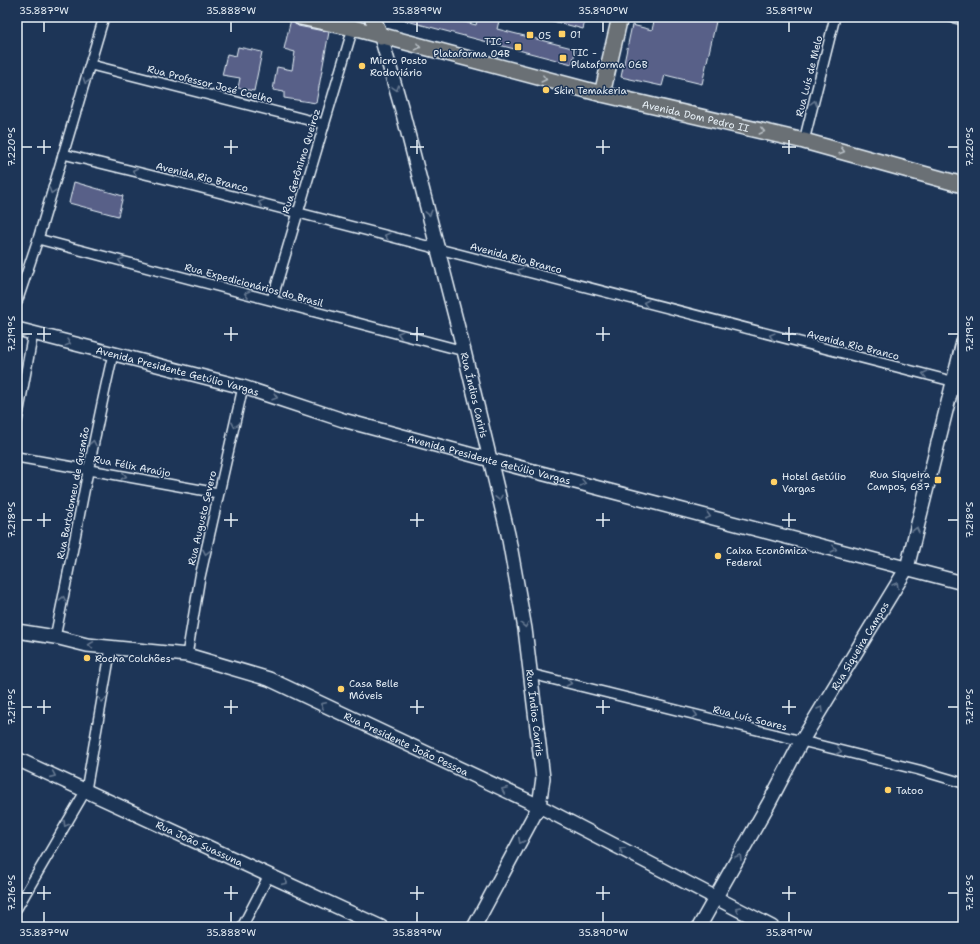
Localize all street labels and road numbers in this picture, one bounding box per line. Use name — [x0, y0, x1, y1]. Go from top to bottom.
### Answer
street label: Rua Luís de Melo — [793, 34, 825, 118]
street label: Rua Professor José Coelho — [146, 62, 274, 106]
street label: Avenida Dom Pedro II — [641, 97, 751, 135]
street label: Rua Gerônimo Queiroz — [279, 107, 323, 215]
street label: Avenida Rio Branco — [155, 159, 249, 195]
street label: Avenida Rio Branco — [469, 239, 563, 277]
street label: Rua Expedicionários do Brasil — [183, 260, 325, 310]
street label: Avenida Rio Branco — [806, 327, 900, 363]
street label: Avenida Presidente Getúlio Vargas — [95, 343, 261, 398]
street label: Rua Índios Cariris — [458, 351, 491, 439]
street label: Rua Bartolomeu de Gusmão — [54, 426, 92, 560]
street label: Avenida Presidente Getúlio Vargas — [406, 431, 572, 487]
street label: Rua Félix Araújo — [92, 452, 172, 480]
street label: Rua Augusto Severo — [185, 469, 219, 567]
street label: Rua Siqueira Campos — [828, 599, 892, 692]
street label: Rua Índios Cariris — [523, 668, 547, 757]
street label: Rua Luís Soares — [712, 703, 788, 733]
street label: Rua Presidente João Pessoa — [342, 709, 471, 779]
street label: Rua João Suassuna — [154, 818, 246, 869]

